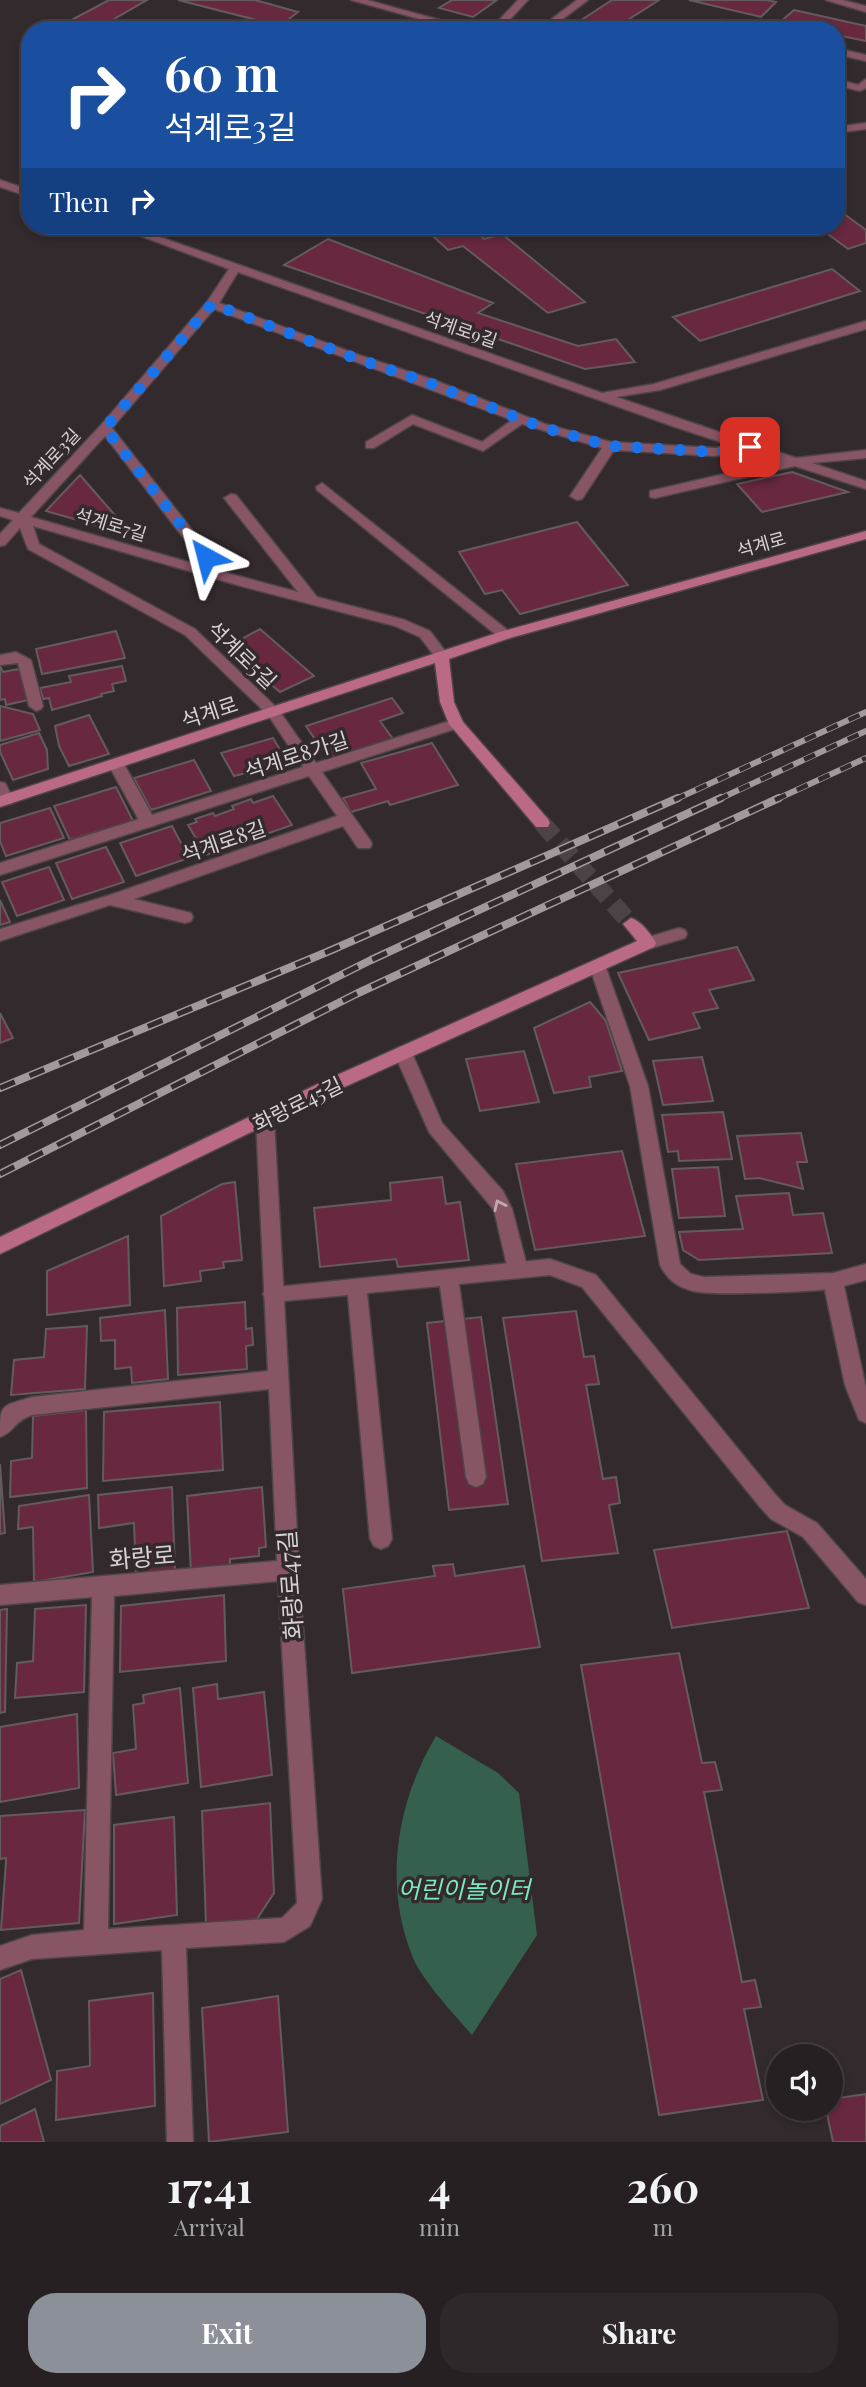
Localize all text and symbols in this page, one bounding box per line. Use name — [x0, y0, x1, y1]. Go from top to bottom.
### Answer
text: 60 m — [164, 39, 279, 104]
icon: right — [49, 49, 140, 140]
text: 석계로3길 — [164, 104, 296, 147]
icon: right — [123, 182, 161, 220]
text: Then — [49, 184, 109, 219]
street label: 석계로9길 — [421, 305, 501, 353]
pin — [720, 417, 780, 477]
street label: 석계로3길 — [17, 423, 85, 493]
icon: arrive — [731, 428, 769, 466]
street label: 석계로7길 — [72, 502, 150, 546]
position arrow — [169, 520, 243, 594]
street label: 석계로 — [734, 526, 788, 562]
street label: 석계로5길 — [202, 614, 284, 694]
street label: 석계로 — [177, 689, 241, 733]
street label: 석계로8가길 — [241, 724, 351, 784]
street label: 석계로8길 — [177, 812, 269, 868]
street label: 화랑로45길 — [248, 1069, 346, 1137]
one-way arrow — [493, 1200, 507, 1212]
street label: 화랑로47길 — [269, 1529, 309, 1641]
street label: 화랑로 — [108, 1537, 176, 1575]
park label: 어린이놀이터 — [398, 1872, 533, 1904]
map controls — [766, 2044, 843, 2121]
button: sound — [766, 2044, 843, 2121]
text: 17:41 — [167, 2158, 252, 2214]
text: 4 — [428, 2158, 451, 2214]
text: 260 — [627, 2158, 699, 2214]
text: Arrival — [174, 2211, 245, 2242]
text: min — [419, 2211, 460, 2242]
text: m — [653, 2211, 673, 2242]
button: Exit — [28, 2293, 426, 2373]
button: Share — [440, 2293, 838, 2373]

